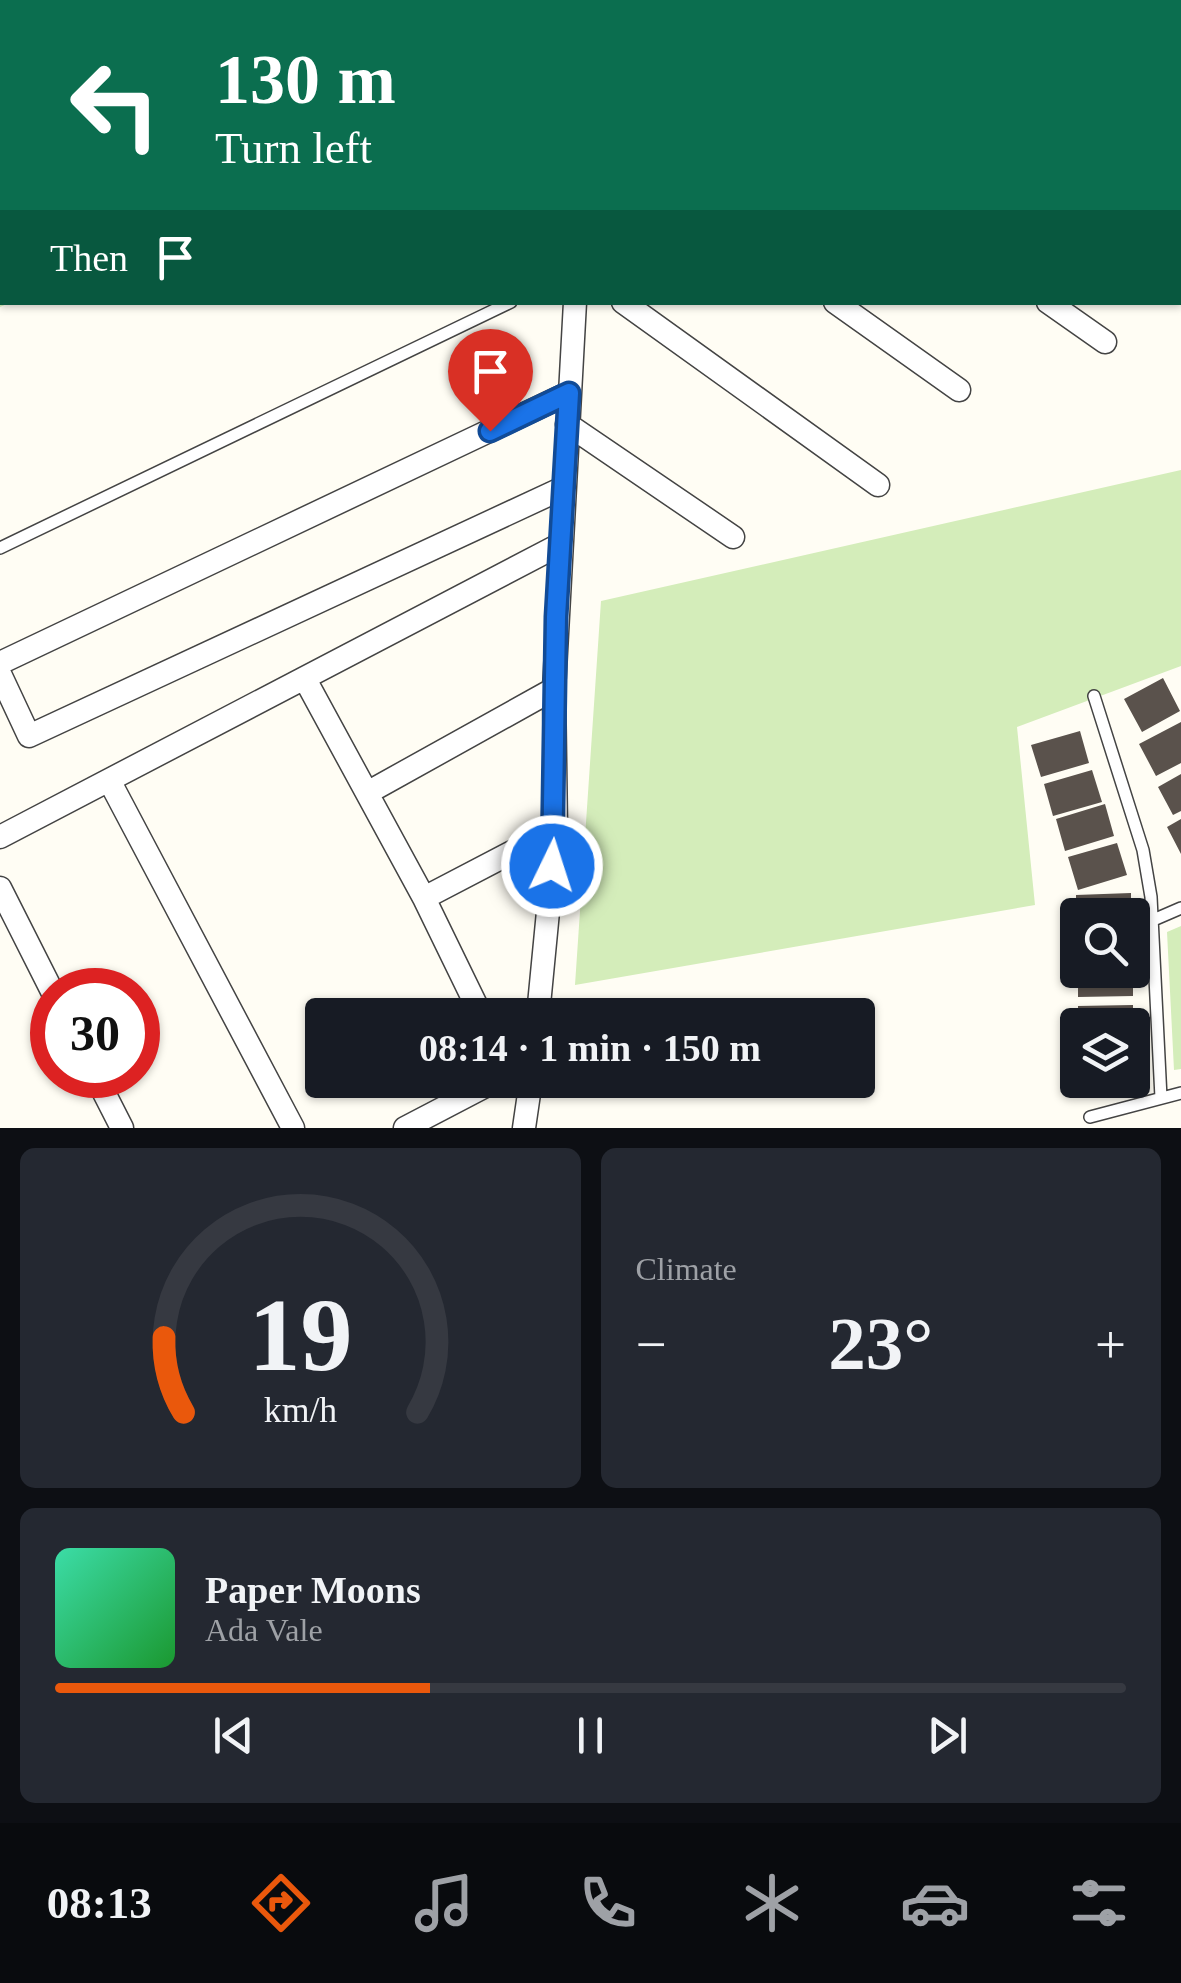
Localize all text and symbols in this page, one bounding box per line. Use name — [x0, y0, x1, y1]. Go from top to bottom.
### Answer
icon: left — [50, 40, 180, 170]
text: 130 m — [215, 41, 396, 118]
text: Turn left — [215, 123, 372, 173]
icon: arrive — [148, 230, 203, 285]
text: Then — [50, 237, 128, 279]
pin — [448, 329, 533, 432]
icon: arrive — [463, 344, 518, 399]
position arrow — [500, 814, 604, 918]
map controls — [1060, 898, 1150, 1098]
button: search — [1060, 898, 1150, 988]
speed limit sign: 30 — [30, 968, 160, 1098]
button: layers — [1060, 1008, 1150, 1098]
text: 08:14 · 1 min · 150 m — [419, 1027, 761, 1069]
text: Climate — [636, 1251, 737, 1287]
text: 19 — [248, 1277, 352, 1392]
text: 23° — [828, 1302, 933, 1385]
text: − — [636, 1314, 667, 1375]
text: + — [1095, 1314, 1126, 1375]
text: km/h — [264, 1390, 337, 1430]
text: Paper Moons — [205, 1569, 421, 1611]
text: Ada Vale — [205, 1612, 323, 1648]
icon: previous — [206, 1708, 261, 1763]
icon: pause — [563, 1708, 618, 1763]
icon: next — [920, 1708, 975, 1763]
icon: directions — [246, 1868, 316, 1938]
icon: music — [409, 1868, 479, 1938]
icon: phone — [573, 1868, 643, 1938]
icon: climate — [737, 1868, 807, 1938]
icon: car — [900, 1868, 970, 1938]
icon: filters — [1064, 1868, 1134, 1938]
text: 08:13 — [47, 1878, 152, 1928]

